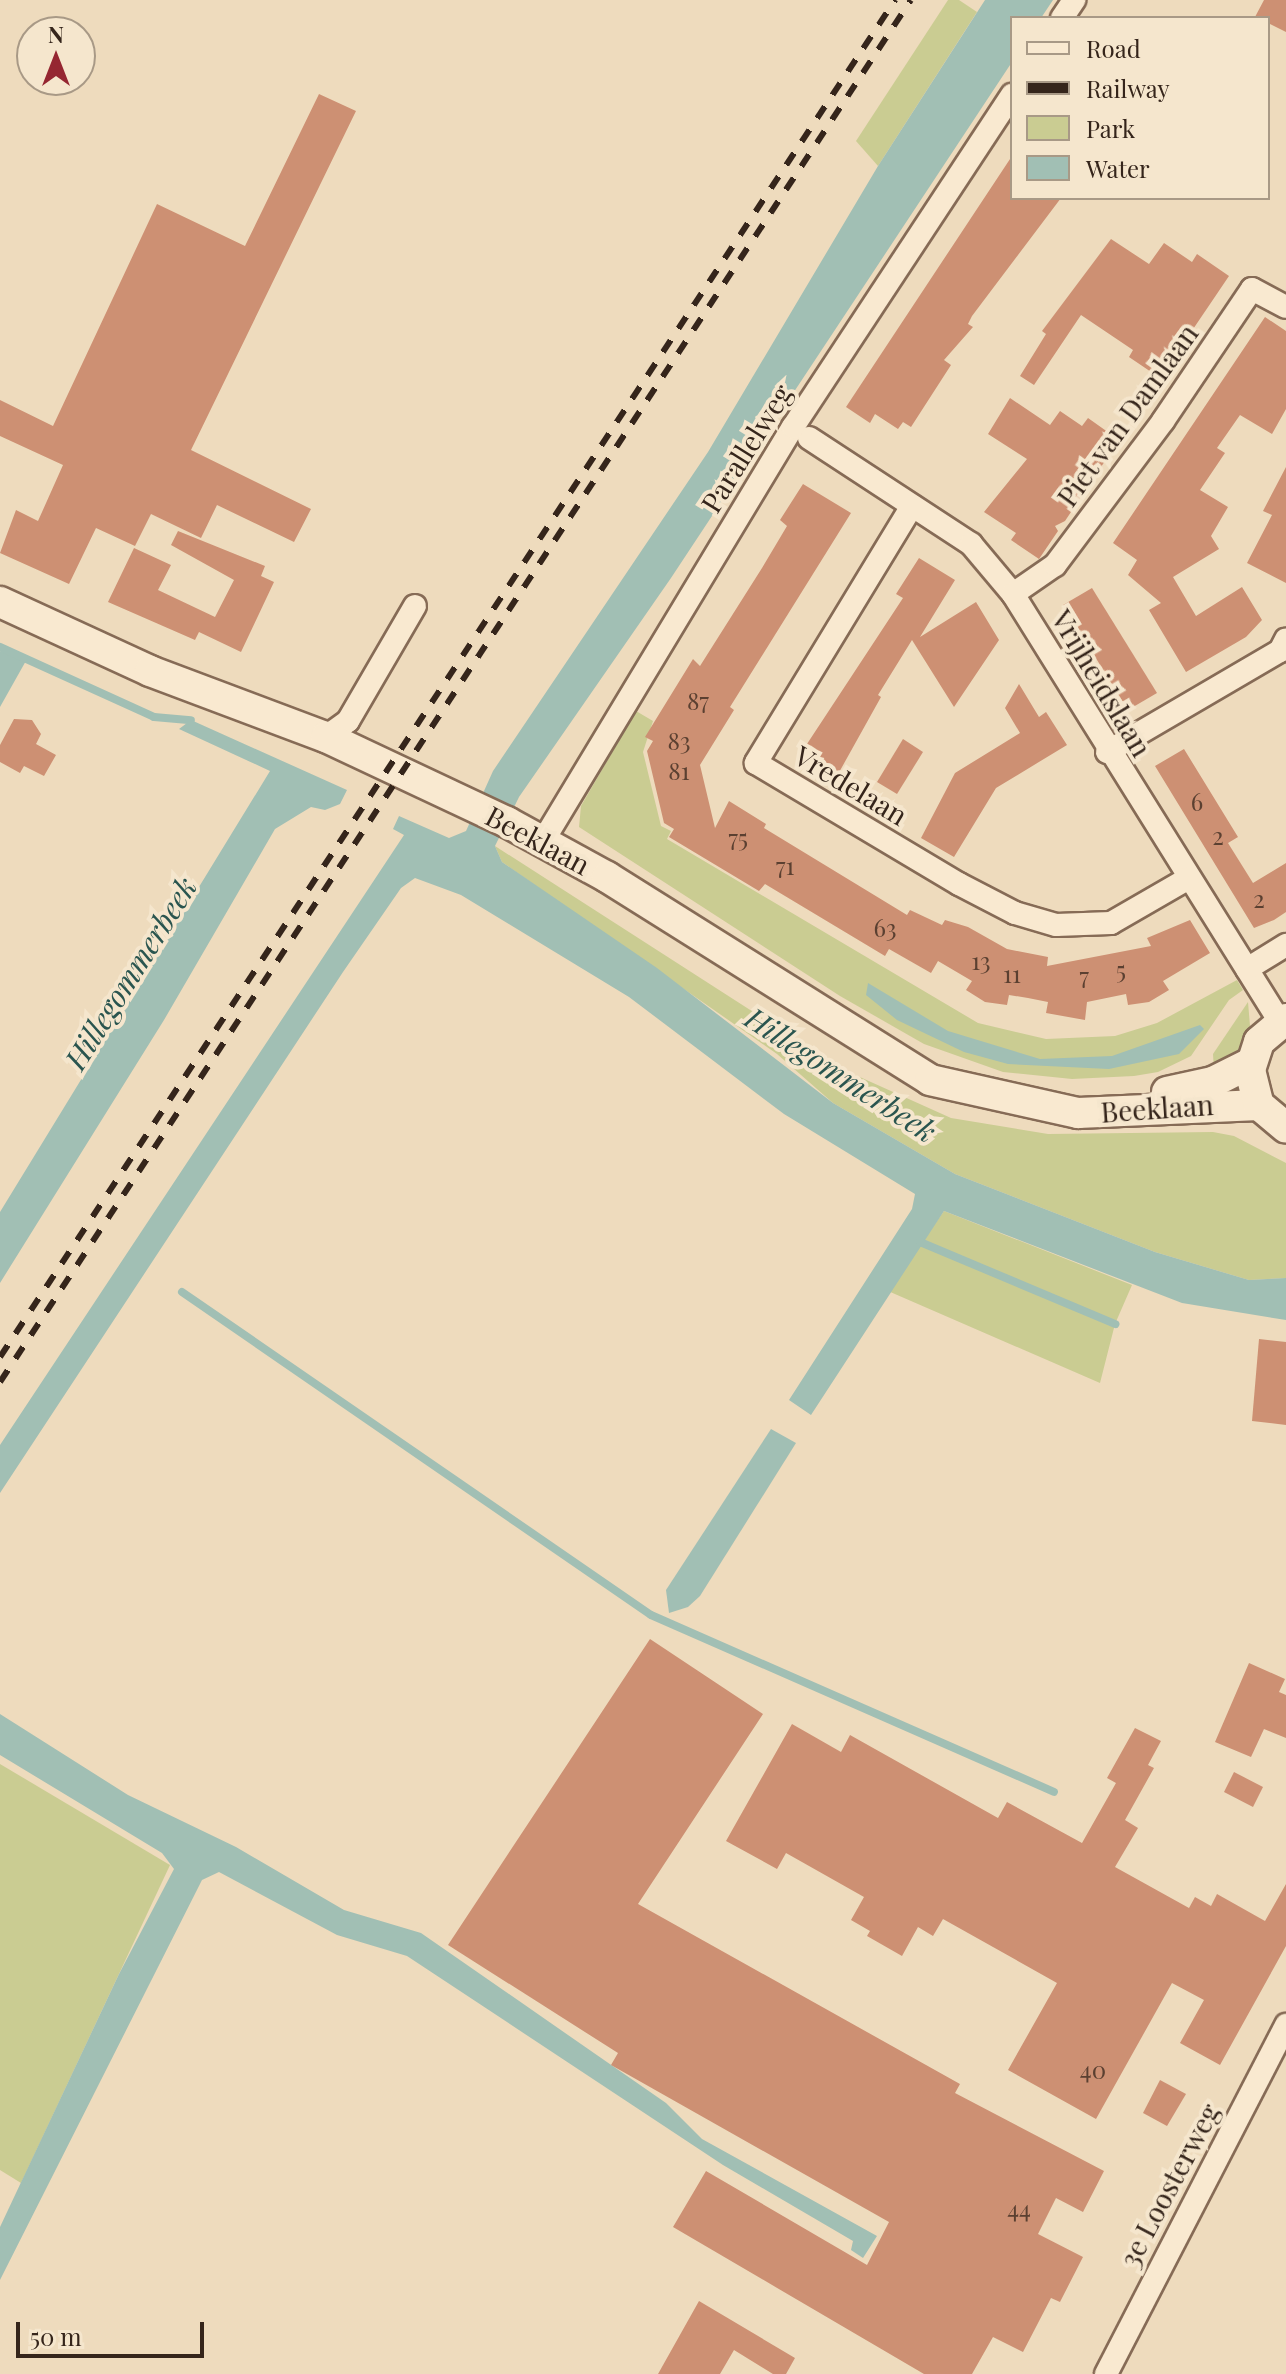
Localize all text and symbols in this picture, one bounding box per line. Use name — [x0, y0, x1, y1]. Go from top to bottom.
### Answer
north arrow — [16, 16, 96, 96]
legend — [1010, 16, 1270, 200]
text: N — [48, 19, 64, 49]
text: Road — [1086, 32, 1141, 64]
text: Railway — [1086, 72, 1170, 104]
text: Park — [1086, 112, 1135, 144]
text: Water — [1086, 152, 1150, 184]
street label: Piet van Damlaan — [1049, 317, 1205, 513]
street label: Parallelweg — [693, 378, 799, 518]
street label: Vrijheidslaan — [1045, 604, 1159, 762]
house number: 87 — [687, 687, 709, 715]
house number: 83 — [667, 727, 691, 755]
street label: Vredelaan — [788, 738, 914, 832]
house number: 81 — [668, 757, 690, 785]
house number: 6 — [1191, 788, 1203, 816]
street label: Beeklaan — [480, 799, 596, 881]
house number: 2 — [1212, 822, 1224, 850]
house number: 75 — [728, 824, 748, 852]
house number: 71 — [776, 852, 794, 880]
water label: Hillegommerbeek — [56, 870, 204, 1076]
house number: 2 — [1253, 885, 1265, 913]
house number: 63 — [873, 914, 897, 942]
house number: 13 — [971, 947, 991, 975]
house number: 5 — [1116, 956, 1126, 984]
house number: 11 — [1003, 960, 1021, 988]
house number: 7 — [1079, 962, 1089, 990]
water label: Hillegommerbeek — [739, 999, 943, 1149]
street label: Beeklaan — [1099, 1087, 1215, 1129]
house number: 40 — [1080, 2056, 1106, 2084]
street label: 3e Loosterweg — [1112, 2098, 1226, 2272]
house number: 44 — [1007, 2195, 1031, 2223]
scale bar — [20, 2306, 208, 2356]
text: 50 m — [30, 2320, 82, 2352]

